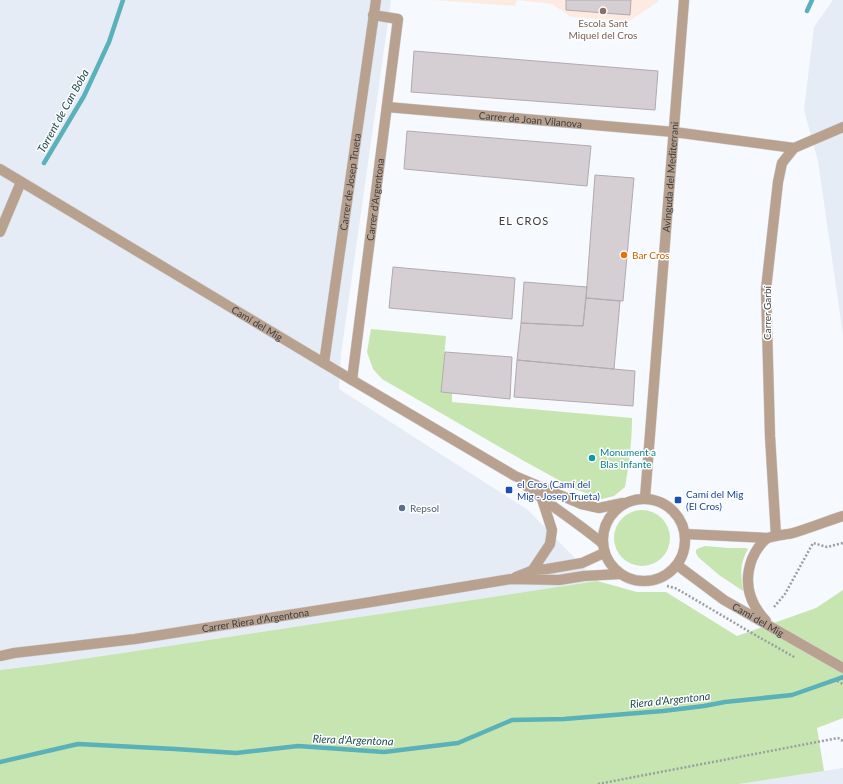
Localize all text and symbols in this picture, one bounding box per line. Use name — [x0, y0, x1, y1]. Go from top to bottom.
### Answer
marker: Escola Sant Miquel del Cros — [598, 6, 608, 16]
place label: Escola Sant Miquel del Cros — [569, 17, 637, 41]
water label: Torrent de Can Boba — [34, 66, 91, 155]
street label: Carrer de Joan Vilanova — [478, 109, 583, 130]
street label: Avinguda del Mediterrani — [660, 121, 680, 233]
street label: Carrer de Josep Trueta — [337, 132, 363, 231]
street label: Carrer d'Argentona — [364, 157, 386, 241]
district label: EL CROS — [499, 214, 549, 227]
place label: Bar Cros — [632, 249, 669, 261]
marker: Bar Cros — [619, 250, 629, 260]
street label: Carrer Garbí — [761, 285, 773, 340]
street label: Camí del Mig — [230, 303, 285, 343]
place label: Monument a Blas Infante — [600, 446, 656, 470]
marker: Monument a Blas Infante — [587, 453, 597, 463]
place label: el Cros (Camí del Mig - Josep Trueta) — [517, 478, 600, 502]
marker: el Cros (Camí del Mig - Josep Trueta) — [504, 485, 514, 495]
place label: Camí del Mig (El Cros) — [686, 488, 743, 512]
marker: Camí del Mig (El Cros) — [673, 495, 683, 505]
place label: Repsol — [410, 502, 439, 514]
marker: Repsol — [397, 503, 407, 513]
street label: Camí del Mig — [730, 600, 786, 639]
street label: Carrer Riera d'Argentona — [201, 606, 310, 634]
water label: Riera d'Argentona — [629, 689, 711, 710]
water label: Riera d'Argentona — [312, 732, 394, 747]

